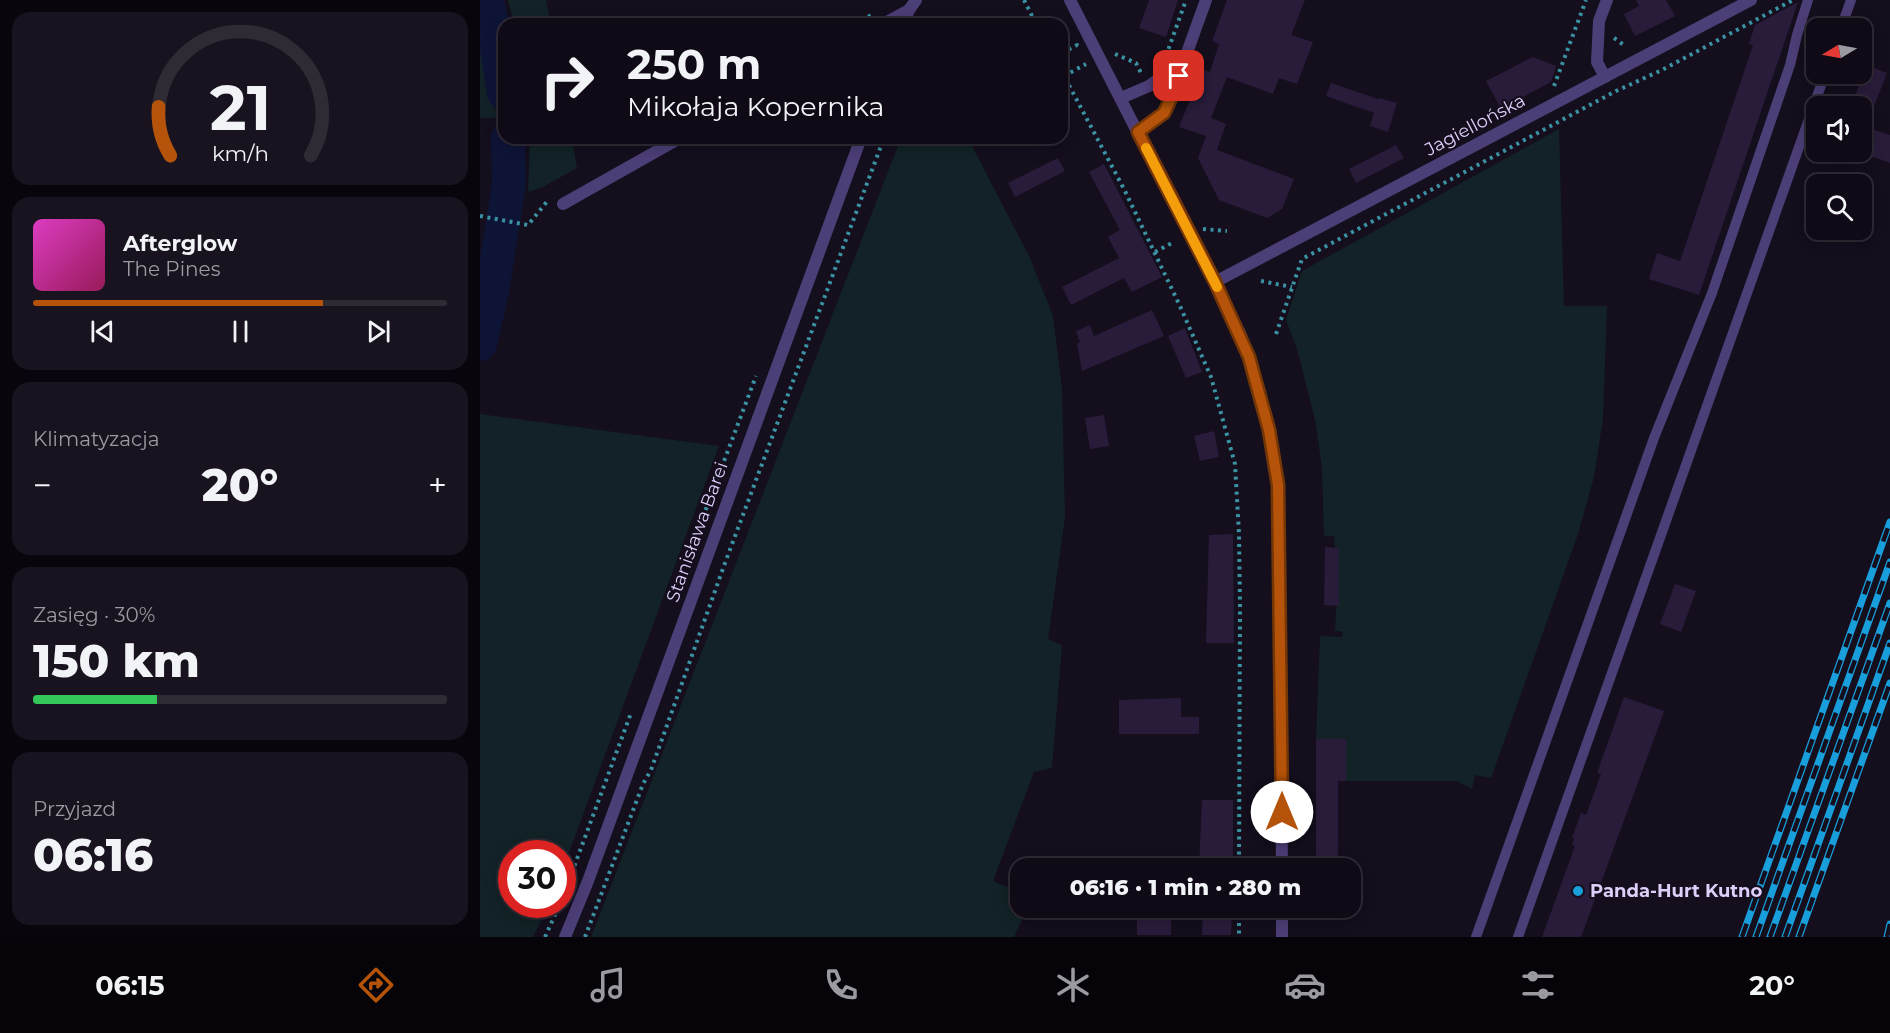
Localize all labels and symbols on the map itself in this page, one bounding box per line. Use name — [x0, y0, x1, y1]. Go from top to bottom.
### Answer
north arrow — [1806, 18, 1872, 84]
pin — [1153, 50, 1204, 101]
street label: Jagiellońska — [1420, 89, 1529, 161]
street label: Stanisława Barei — [661, 459, 733, 605]
position arrow — [1250, 780, 1314, 844]
speed limit sign: 30 — [498, 840, 576, 918]
place label: Panda-Hurt Kutno — [1590, 880, 1763, 902]
marker: Panda-Hurt Kutno — [1571, 884, 1585, 898]

